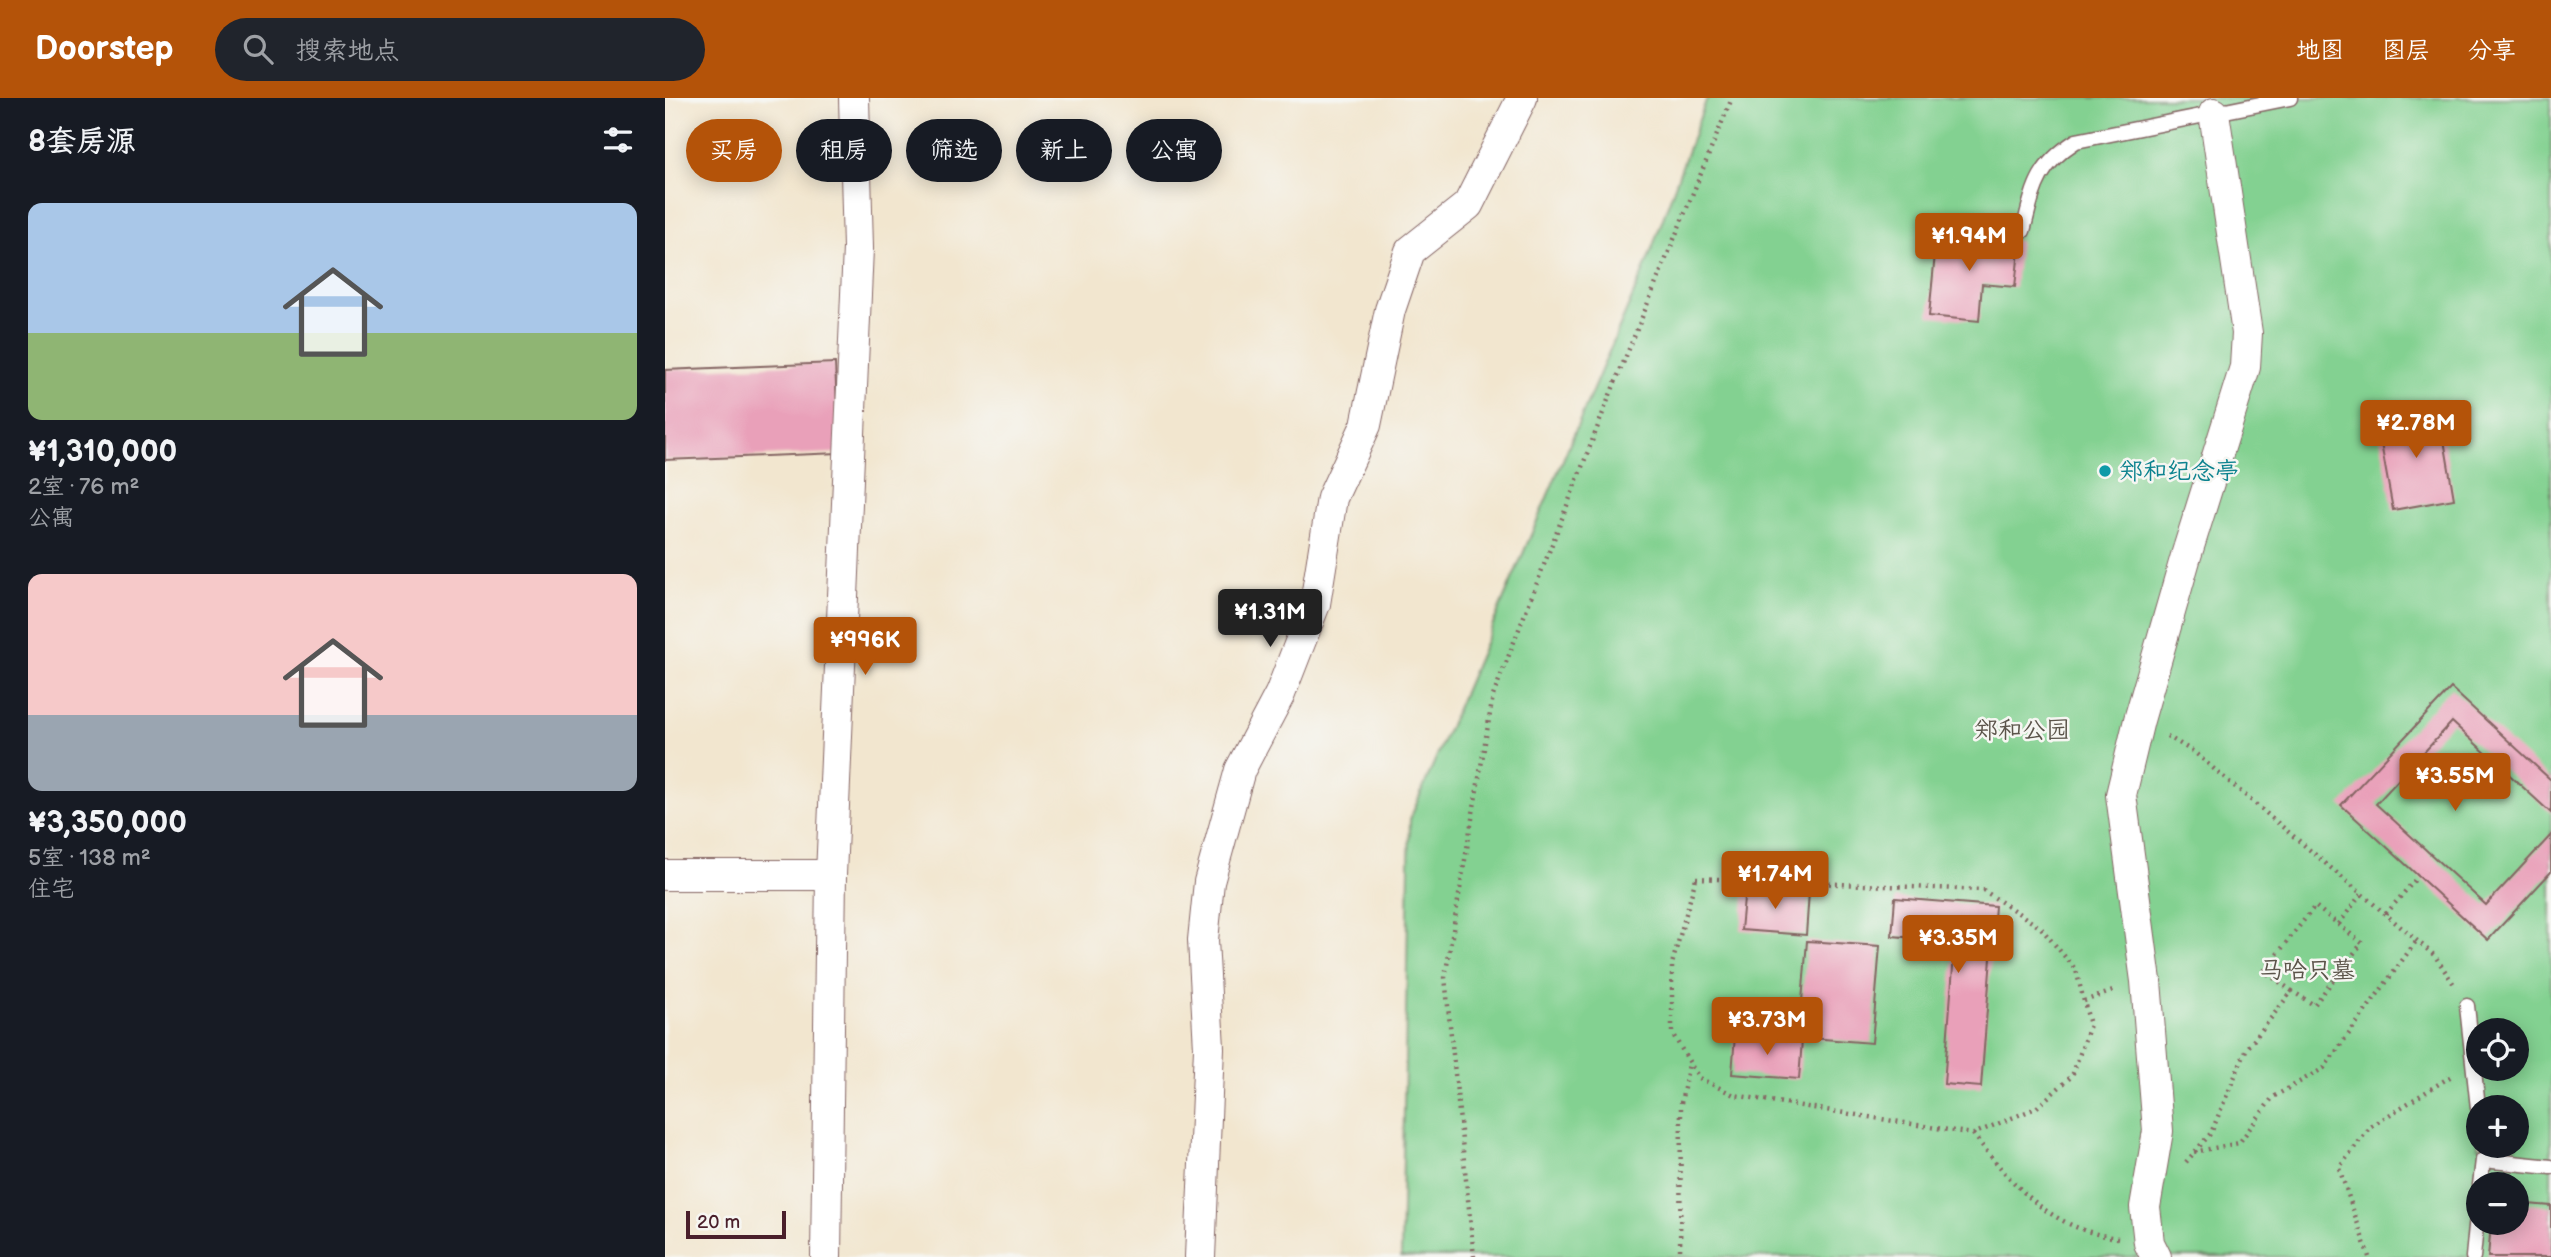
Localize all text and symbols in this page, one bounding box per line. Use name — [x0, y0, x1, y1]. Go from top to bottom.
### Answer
search box — [215, 18, 705, 81]
text: Doorstep — [35, 29, 173, 69]
icon: search — [239, 30, 277, 68]
text: 搜索地点 — [295, 36, 399, 67]
text: 地图 — [2296, 36, 2344, 65]
text: 图层 — [2382, 36, 2430, 65]
text: 分享 — [2468, 36, 2516, 65]
chip: 买房 — [686, 119, 782, 182]
chip: 租房 — [796, 119, 892, 182]
chip: 筛选 — [906, 119, 1002, 182]
chip: 新上 — [1016, 119, 1112, 182]
chip: 公寓 — [1126, 119, 1222, 182]
icon: filters — [599, 121, 637, 159]
text: 8套房源 — [28, 124, 136, 160]
pin: ¥1.94M — [1912, 214, 2026, 273]
text: ¥1.94M — [1931, 222, 2007, 250]
icon: home — [270, 249, 396, 375]
pin: ¥2.78M — [2359, 400, 2473, 460]
text: ¥2.78M — [2376, 409, 2456, 437]
text: ¥1,310,000 — [28, 434, 177, 470]
place label: 郑和纪念亭 — [2119, 457, 2239, 486]
marker: 郑和纪念亭 — [2097, 463, 2113, 479]
text: 2室 · 76 m² — [28, 473, 139, 501]
text: 公寓 — [28, 504, 74, 532]
pin: ¥1.31M — [1213, 589, 1327, 649]
text: ¥1.31M — [1234, 598, 1306, 626]
pin: ¥996K — [816, 618, 914, 677]
icon: home — [270, 620, 396, 746]
text: ¥996K — [830, 626, 900, 654]
park label: 郑和公园 — [1974, 716, 2070, 745]
pin: ¥3.55M — [2398, 754, 2512, 813]
text: ¥3.55M — [2415, 762, 2495, 790]
text: ¥3,350,000 — [28, 805, 187, 841]
text: 5室 · 138 m² — [28, 844, 151, 872]
pin: ¥1.74M — [1718, 852, 1832, 911]
text: ¥1.74M — [1738, 860, 1812, 888]
text: 住宅 — [28, 875, 74, 903]
pin: ¥3.35M — [1901, 916, 2015, 975]
text: ¥3.35M — [1918, 924, 1998, 952]
park label: 马哈只墓 — [2259, 956, 2355, 985]
pin: ¥3.73M — [1710, 998, 1824, 1057]
text: ¥3.73M — [1728, 1006, 1806, 1034]
map controls — [2466, 1018, 2529, 1235]
button: locate — [2466, 1018, 2529, 1081]
button: + — [2466, 1095, 2529, 1158]
button: − — [2466, 1172, 2529, 1235]
scale bar — [686, 1208, 786, 1240]
text: 20 m — [697, 1211, 740, 1234]

